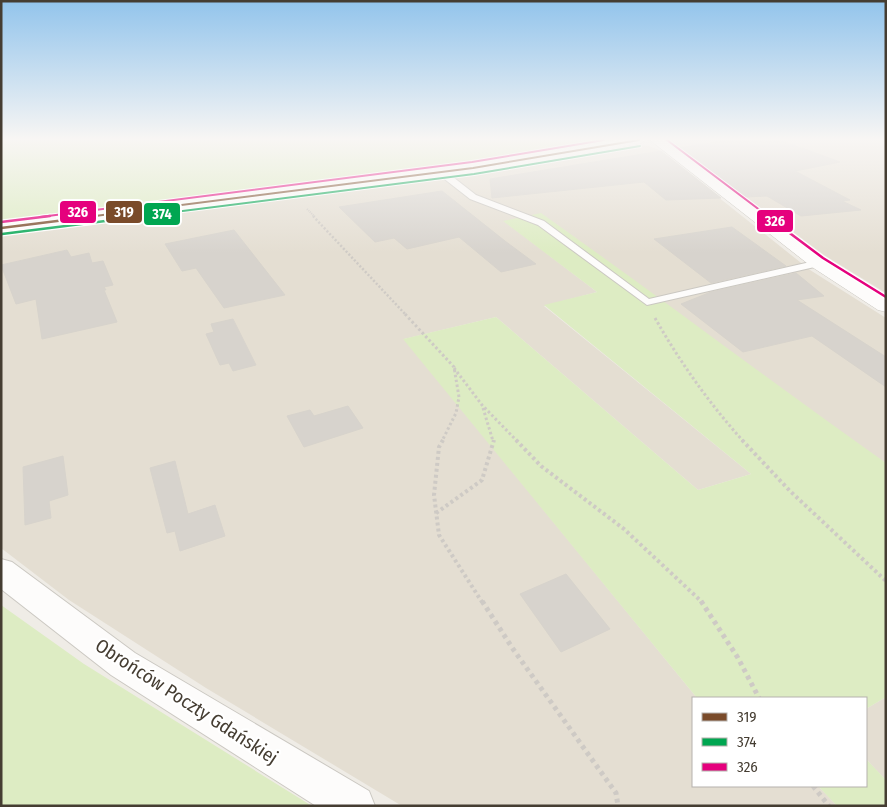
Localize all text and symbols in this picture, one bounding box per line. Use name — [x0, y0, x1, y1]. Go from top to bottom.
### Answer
line badge: 326 — [59, 200, 97, 224]
line badge: 319 — [105, 200, 143, 224]
line badge: 374 — [143, 202, 181, 226]
text: 326 — [67, 204, 88, 221]
text: 319 — [113, 204, 134, 221]
text: 374 — [151, 206, 172, 223]
line badge: 326 — [756, 209, 794, 233]
text: 326 — [764, 213, 785, 230]
street label: Obrońców Poczty Gdańskiej — [91, 634, 282, 769]
legend — [692, 697, 867, 787]
text: 319 — [737, 708, 757, 726]
text: 374 — [737, 733, 757, 751]
text: 326 — [737, 758, 758, 776]

